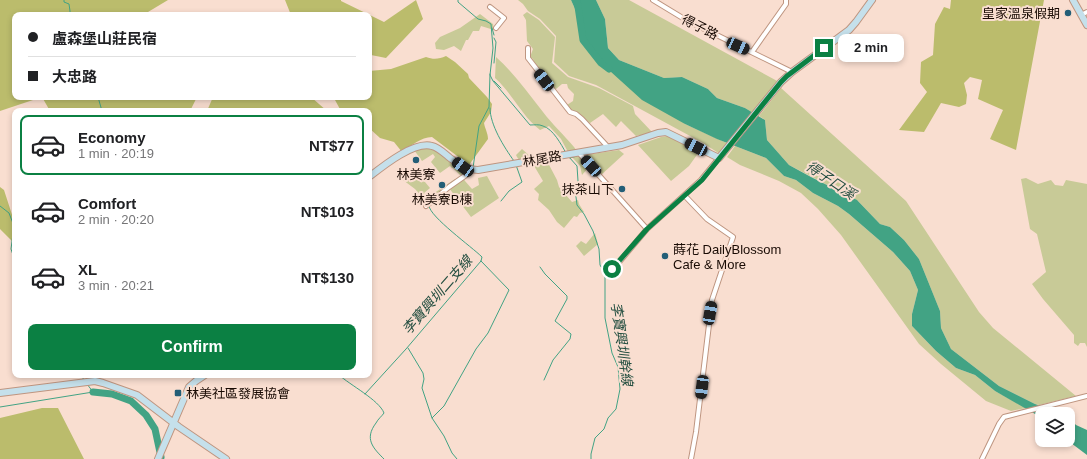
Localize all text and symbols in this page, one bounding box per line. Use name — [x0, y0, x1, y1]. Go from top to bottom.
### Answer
place label: 皇家溫泉假期 — [982, 6, 1060, 21]
marker: 皇家溫泉假期 — [1063, 8, 1073, 18]
street label: 得子路 — [679, 11, 721, 43]
text: 盧森堡山莊民宿 — [52, 30, 157, 47]
callout: 2 min — [838, 34, 904, 62]
car — [725, 36, 751, 56]
route end — [815, 39, 833, 57]
text: 2 min — [854, 40, 888, 55]
car — [532, 67, 556, 93]
text: 大忠路 — [52, 68, 97, 85]
icon: car — [30, 127, 66, 163]
text: Economy — [78, 129, 146, 146]
car — [683, 136, 709, 158]
text: NT$77 — [309, 137, 354, 154]
text: 1 min · 20:19 — [78, 146, 154, 161]
street label: 林尾路 — [521, 148, 563, 170]
car — [579, 153, 603, 179]
marker: 林美寮 — [411, 155, 421, 165]
car — [450, 155, 476, 179]
water label: 得子口溪 — [803, 158, 860, 203]
place label: 林美寮 — [396, 167, 436, 182]
marker: 林美寮B棟 — [437, 180, 447, 190]
place label: 抹茶山下 — [562, 182, 614, 197]
marker: 抹茶山下 — [617, 184, 627, 194]
place label: 林美寮B棟 — [412, 192, 472, 207]
icon: car — [30, 193, 66, 229]
text: Comfort — [78, 195, 136, 212]
text: NT$103 — [301, 203, 354, 220]
text: 2 min · 20:20 — [78, 212, 154, 227]
place label: 蒔花 DailyBlossom Cafe & More — [673, 242, 781, 272]
water label: 李寶興圳二支線 — [399, 251, 476, 337]
marker: 蒔花 DailyBlossom Cafe & More — [660, 251, 670, 261]
icon: car — [30, 259, 66, 295]
route start — [603, 260, 621, 278]
text: XL — [78, 261, 97, 278]
text: NT$130 — [301, 269, 354, 286]
text: 3 min · 20:21 — [78, 278, 154, 293]
car — [702, 300, 718, 326]
water label: 李寶興圳幹線 — [608, 301, 636, 389]
button: Confirm — [28, 324, 356, 370]
car — [695, 374, 709, 400]
place label: 林美社區發展協會 — [186, 386, 290, 401]
marker: 林美社區發展協會 — [173, 388, 183, 398]
map controls — [1035, 407, 1075, 447]
button: layers — [1035, 407, 1075, 447]

